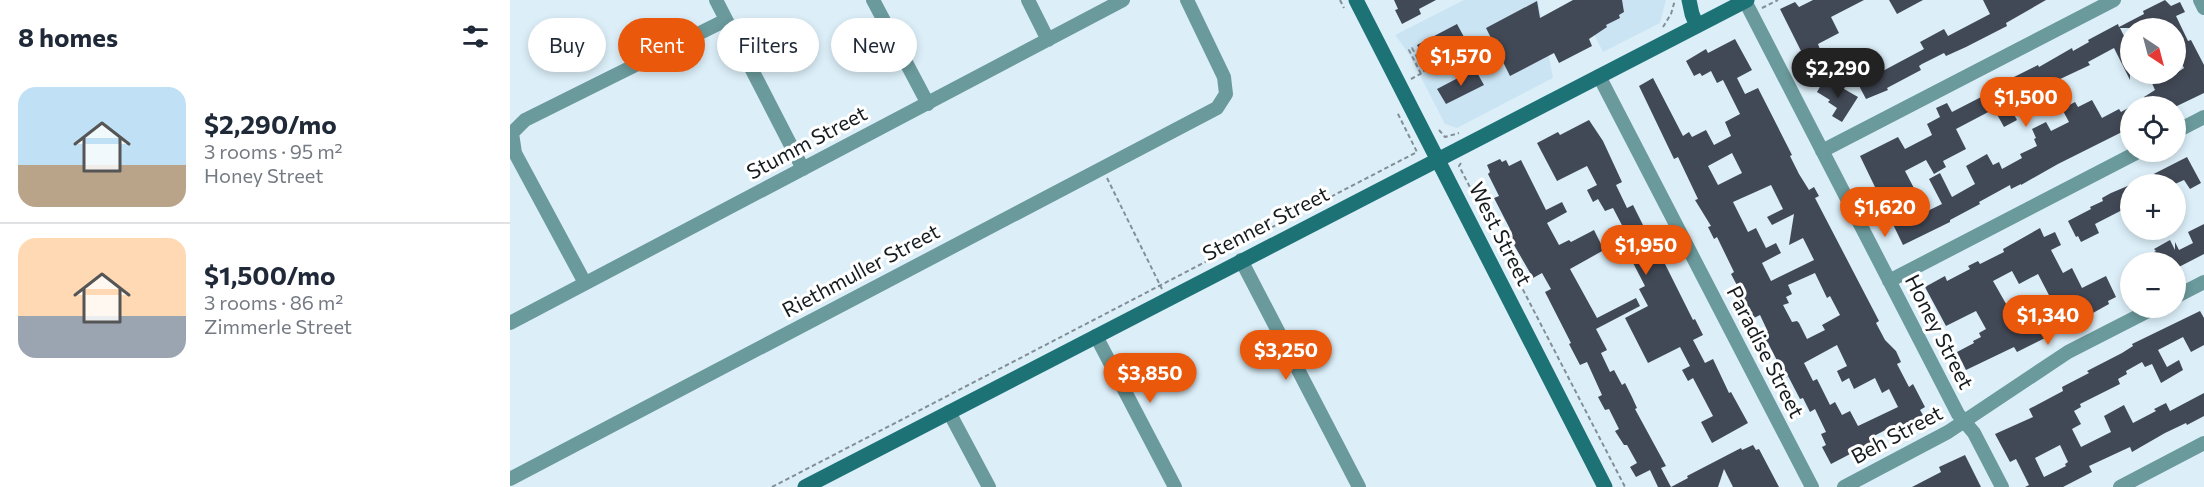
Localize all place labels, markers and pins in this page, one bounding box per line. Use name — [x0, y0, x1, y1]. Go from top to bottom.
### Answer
pin: $1,570 — [1412, 36, 1510, 87]
pin: $2,290 — [1789, 48, 1887, 99]
pin: $1,500 — [1977, 77, 2075, 128]
pin: $1,620 — [1836, 187, 1934, 238]
pin: $1,950 — [1597, 225, 1695, 276]
pin: $1,340 — [1999, 295, 2097, 346]
pin: $3,250 — [1237, 330, 1335, 381]
pin: $3,850 — [1101, 353, 1199, 404]

